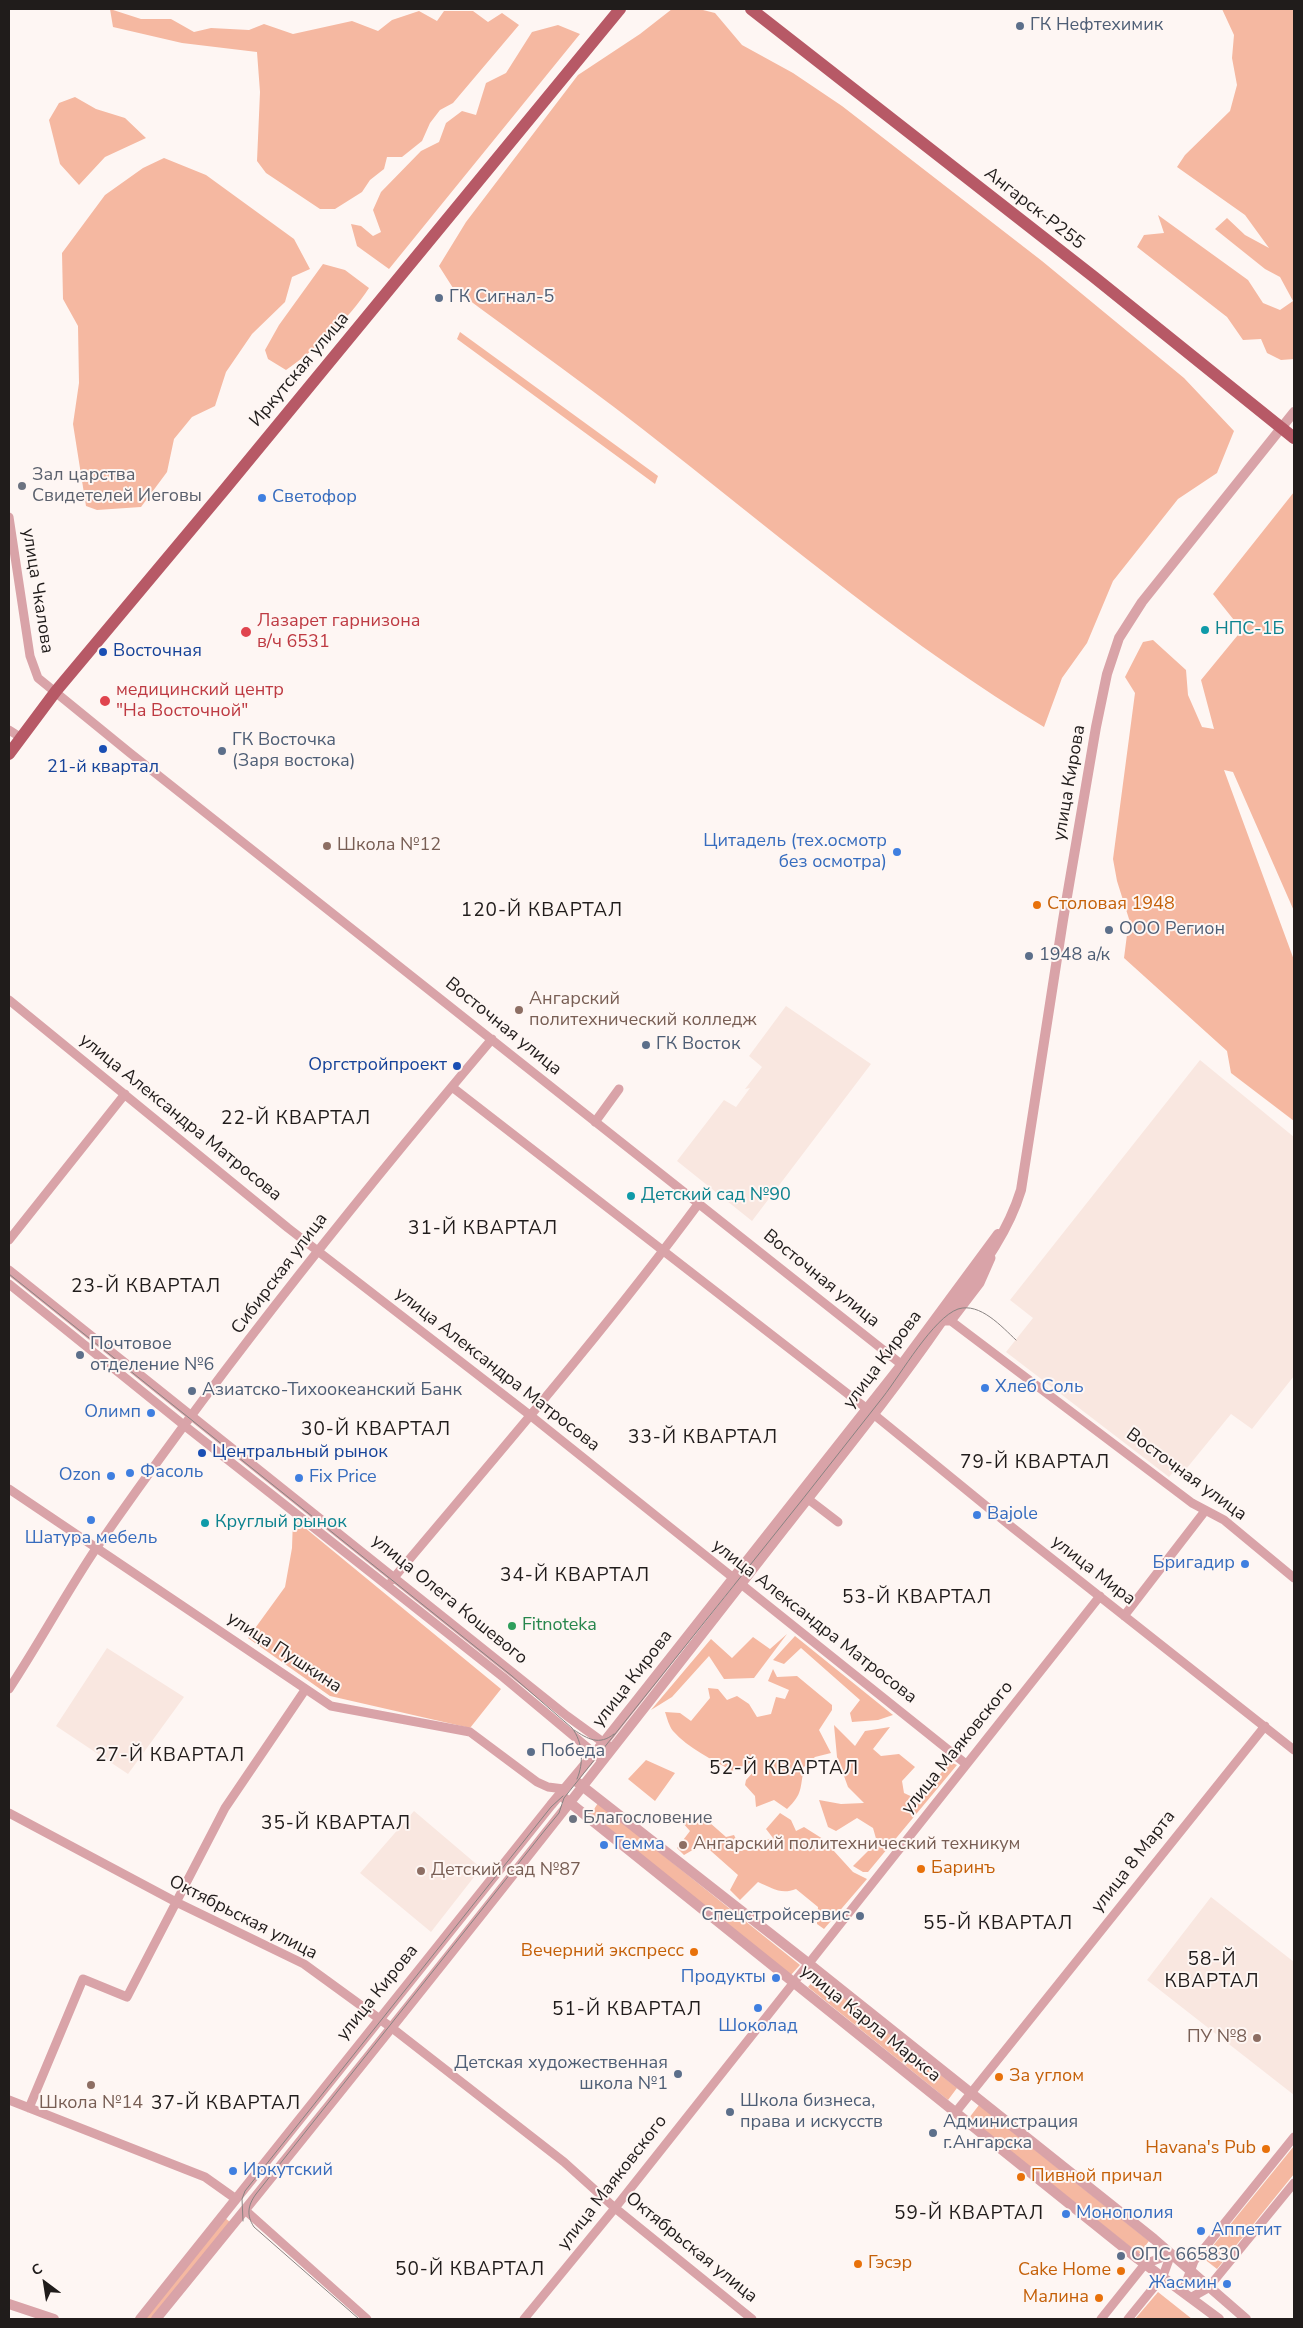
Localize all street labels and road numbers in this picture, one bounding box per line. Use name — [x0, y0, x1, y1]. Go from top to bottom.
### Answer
street label: Ангарск-Р255 — [980, 163, 1088, 255]
street label: Иркутская улица — [246, 308, 354, 432]
street label: улица Чкалова — [16, 527, 58, 655]
street label: улица Кирова — [1049, 723, 1091, 843]
street label: Восточная улица — [440, 973, 566, 1081]
street label: улица Александра Матросова — [74, 1030, 286, 1206]
street label: Сибирская улица — [227, 1209, 333, 1339]
street label: Восточная улица — [758, 1225, 884, 1333]
street label: улица Александра Матросова — [390, 1283, 604, 1457]
street label: улица Кирова — [839, 1307, 927, 1413]
street label: Восточная улица — [1122, 1424, 1250, 1526]
street label: улица Олега Кошевого — [367, 1530, 531, 1670]
street label: улица Мира — [1047, 1531, 1139, 1611]
street label: улица Александра Матросова — [707, 1535, 921, 1709]
street label: улица Пушкина — [223, 1608, 345, 1698]
street label: улица Кирова — [588, 1626, 678, 1732]
street label: улица Маяковского — [898, 1677, 1018, 1819]
street label: улица 8 Марта — [1087, 1807, 1181, 1917]
street label: Октябрьская улица — [165, 1871, 321, 1965]
street label: улица Кирова — [333, 1941, 423, 2045]
street label: улица Карла Маркса — [795, 1961, 945, 2087]
street label: улица Маяковского — [554, 2111, 672, 2255]
street label: Октябрьская улица — [621, 2188, 761, 2308]

